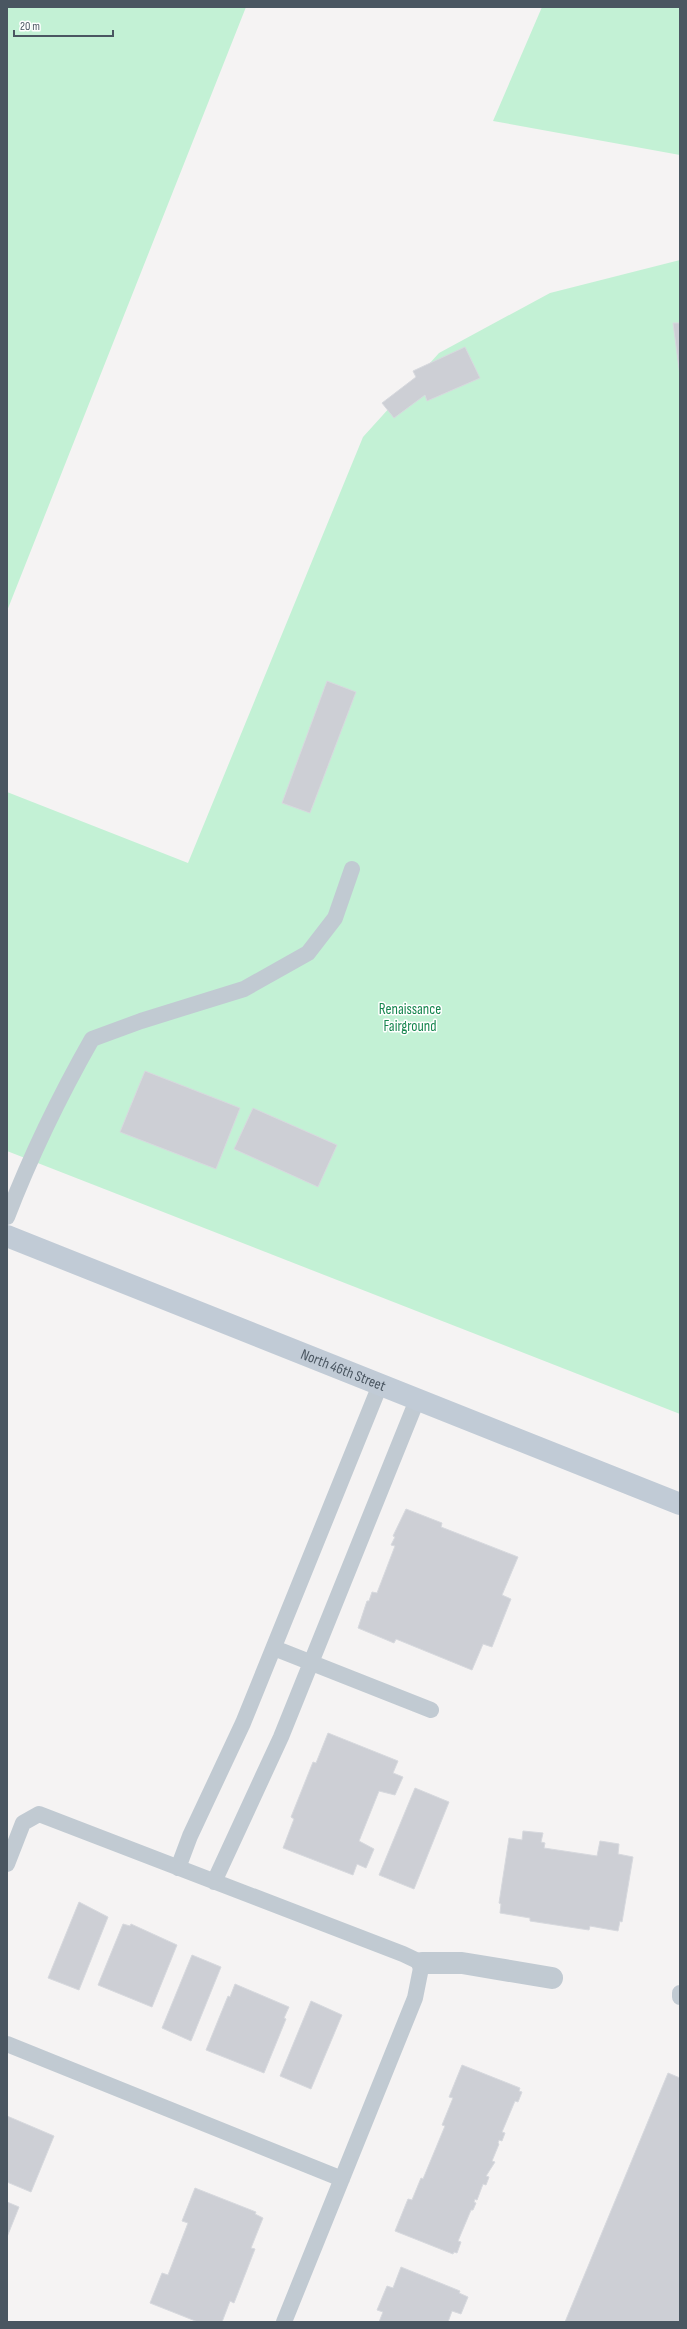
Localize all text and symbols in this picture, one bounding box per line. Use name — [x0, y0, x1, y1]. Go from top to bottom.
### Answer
scale bar — [14, 12, 113, 38]
text: 20 m — [20, 19, 40, 34]
park label: Renaissance Fairground — [379, 1000, 441, 1036]
street label: North 46th Street — [298, 1345, 389, 1396]

